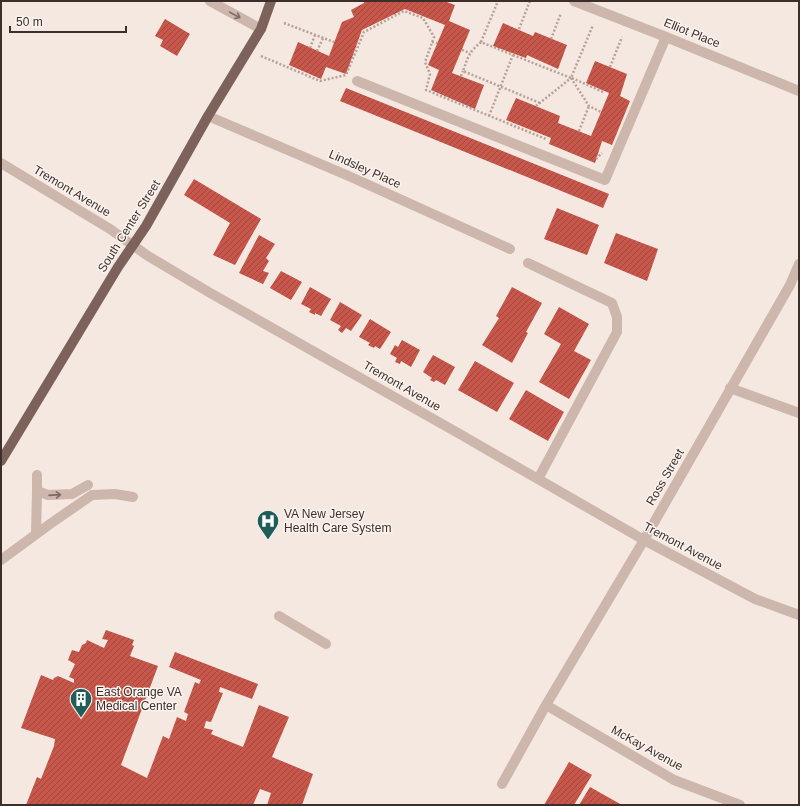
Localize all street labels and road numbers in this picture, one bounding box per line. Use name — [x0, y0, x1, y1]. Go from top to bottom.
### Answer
street label: Elliot Place — [662, 15, 722, 51]
street label: Lindsley Place — [327, 147, 403, 191]
street label: Tremont Avenue — [31, 162, 113, 220]
street label: South Center Street — [95, 177, 163, 275]
street label: Tremont Avenue — [361, 358, 444, 414]
street label: Ross Street — [643, 446, 687, 508]
street label: Tremont Avenue — [641, 519, 725, 573]
street label: McKay Avenue — [609, 723, 686, 774]

